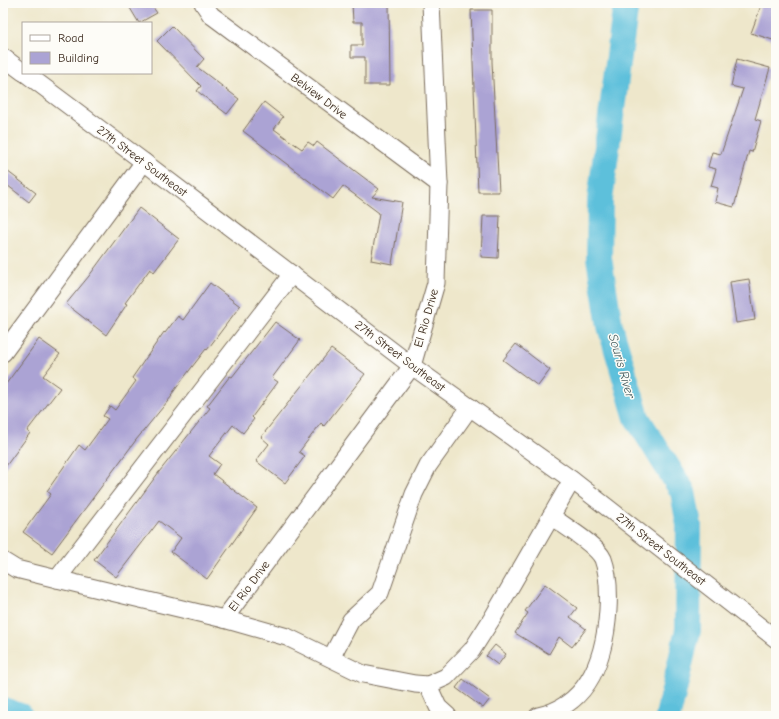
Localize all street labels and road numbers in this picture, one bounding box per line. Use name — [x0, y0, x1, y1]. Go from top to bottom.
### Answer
street label: Belview Drive — [288, 70, 350, 122]
street label: 27th Street Southeast — [94, 122, 190, 200]
street label: El Rio Drive — [411, 287, 441, 349]
street label: 27th Street Southeast — [352, 317, 448, 395]
street label: 27th Street Southeast — [614, 510, 709, 589]
street label: El Rio Drive — [225, 558, 273, 614]

